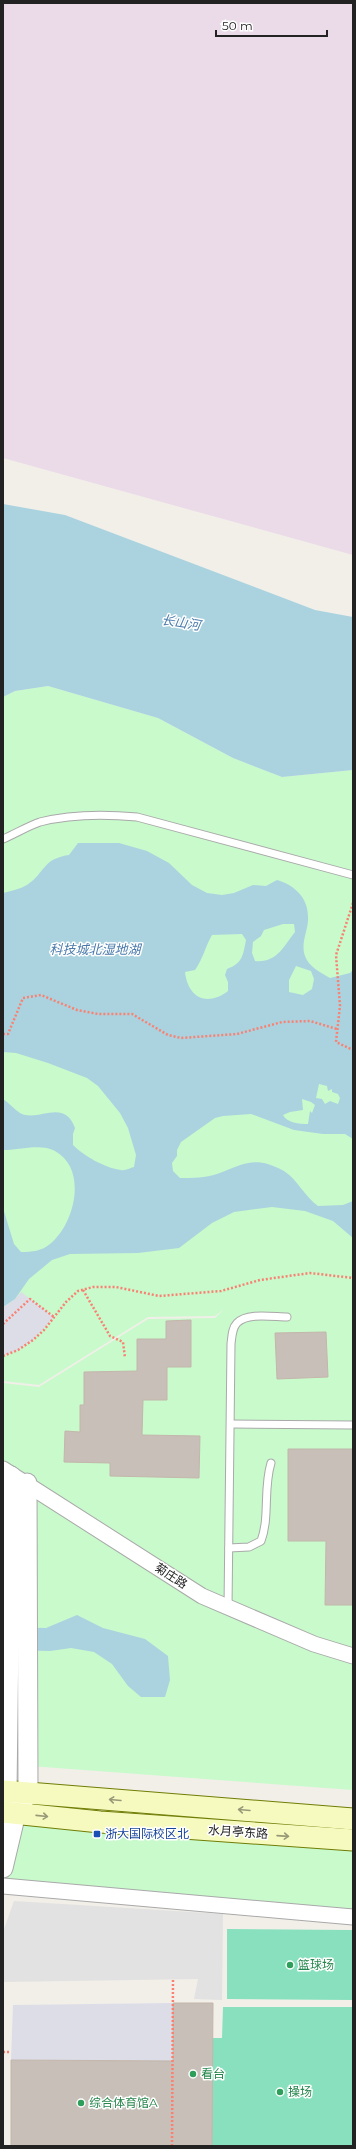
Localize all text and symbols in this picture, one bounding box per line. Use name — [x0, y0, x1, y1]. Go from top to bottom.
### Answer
scale bar — [216, 12, 327, 38]
text: 50 m — [222, 18, 253, 33]
water label: 长山河 — [160, 611, 204, 633]
water label: 科技城北湿地湖 — [49, 941, 142, 957]
street label: 菊庄路 — [152, 1559, 190, 1592]
one-way arrow — [109, 1797, 122, 1804]
one-way arrow — [238, 1807, 251, 1814]
one-way arrow — [35, 1812, 48, 1819]
street label: 水月亭东路 — [208, 1822, 268, 1841]
place label: 浙大国际校区北 — [105, 1826, 189, 1841]
marker: 浙大国际校区北 — [92, 1829, 102, 1839]
one-way arrow — [276, 1832, 289, 1839]
place label: 篮球场 — [298, 1957, 334, 1972]
marker: 篮球场 — [285, 1960, 295, 1970]
place label: 看台 — [201, 2066, 225, 2081]
marker: 看台 — [188, 2069, 198, 2079]
place label: 操场 — [288, 2084, 312, 2099]
marker: 操场 — [275, 2087, 285, 2097]
place label: 综合体育馆A — [89, 2095, 158, 2110]
marker: 综合体育馆A — [76, 2098, 86, 2108]

